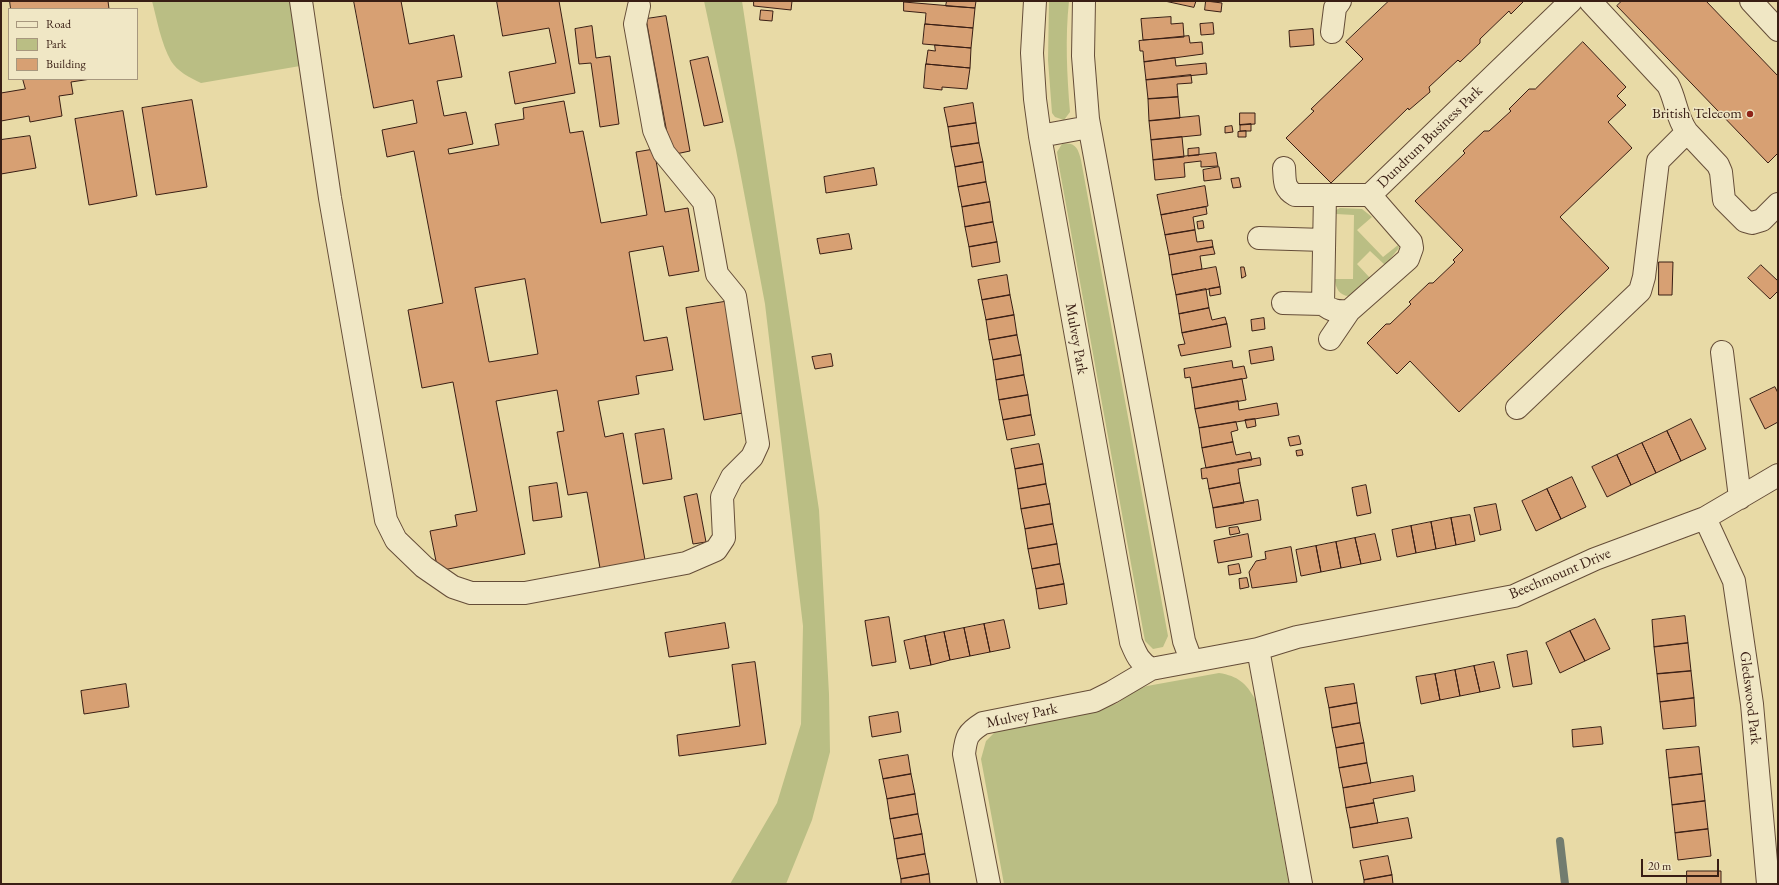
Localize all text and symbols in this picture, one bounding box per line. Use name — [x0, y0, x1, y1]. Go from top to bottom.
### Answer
legend — [8, 8, 138, 80]
text: Road — [46, 16, 71, 32]
text: Park — [46, 36, 66, 52]
text: Building — [46, 56, 86, 72]
street label: Dundrum Business Park — [1374, 82, 1486, 192]
place label: British Telecom — [1652, 105, 1742, 123]
marker: British Telecom — [1745, 109, 1755, 119]
street label: Mulvey Park — [1061, 302, 1091, 376]
street label: Beechmount Drive — [1506, 544, 1614, 604]
street label: Gledswood Park — [1735, 650, 1765, 746]
street label: Mulvey Park — [985, 700, 1059, 732]
scale bar — [1643, 851, 1721, 877]
text: 20 m — [1648, 858, 1671, 874]

